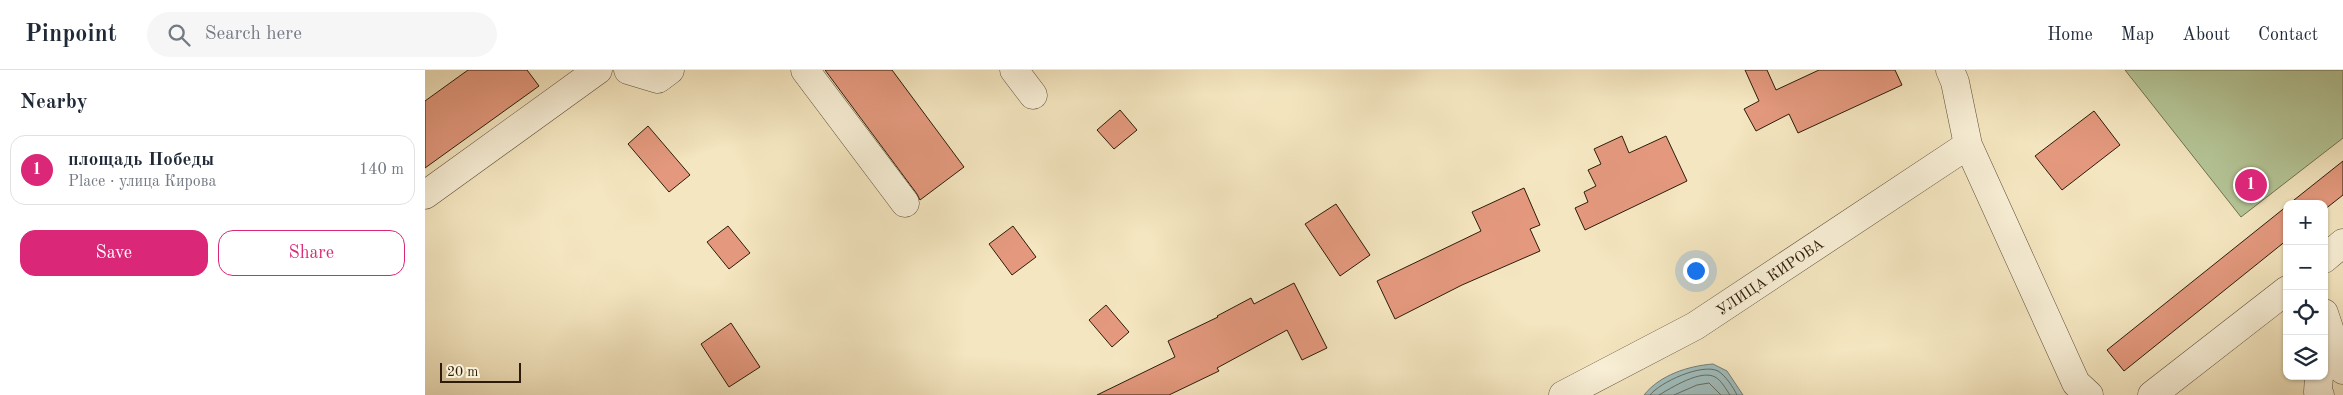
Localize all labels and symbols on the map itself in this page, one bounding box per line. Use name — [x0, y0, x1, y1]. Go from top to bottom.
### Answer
pin: 1 — [2235, 166, 2267, 204]
street label: УЛИЦА КИРОВА — [1715, 237, 1828, 320]
your location — [1683, 258, 1709, 284]
scale bar — [440, 360, 521, 383]

